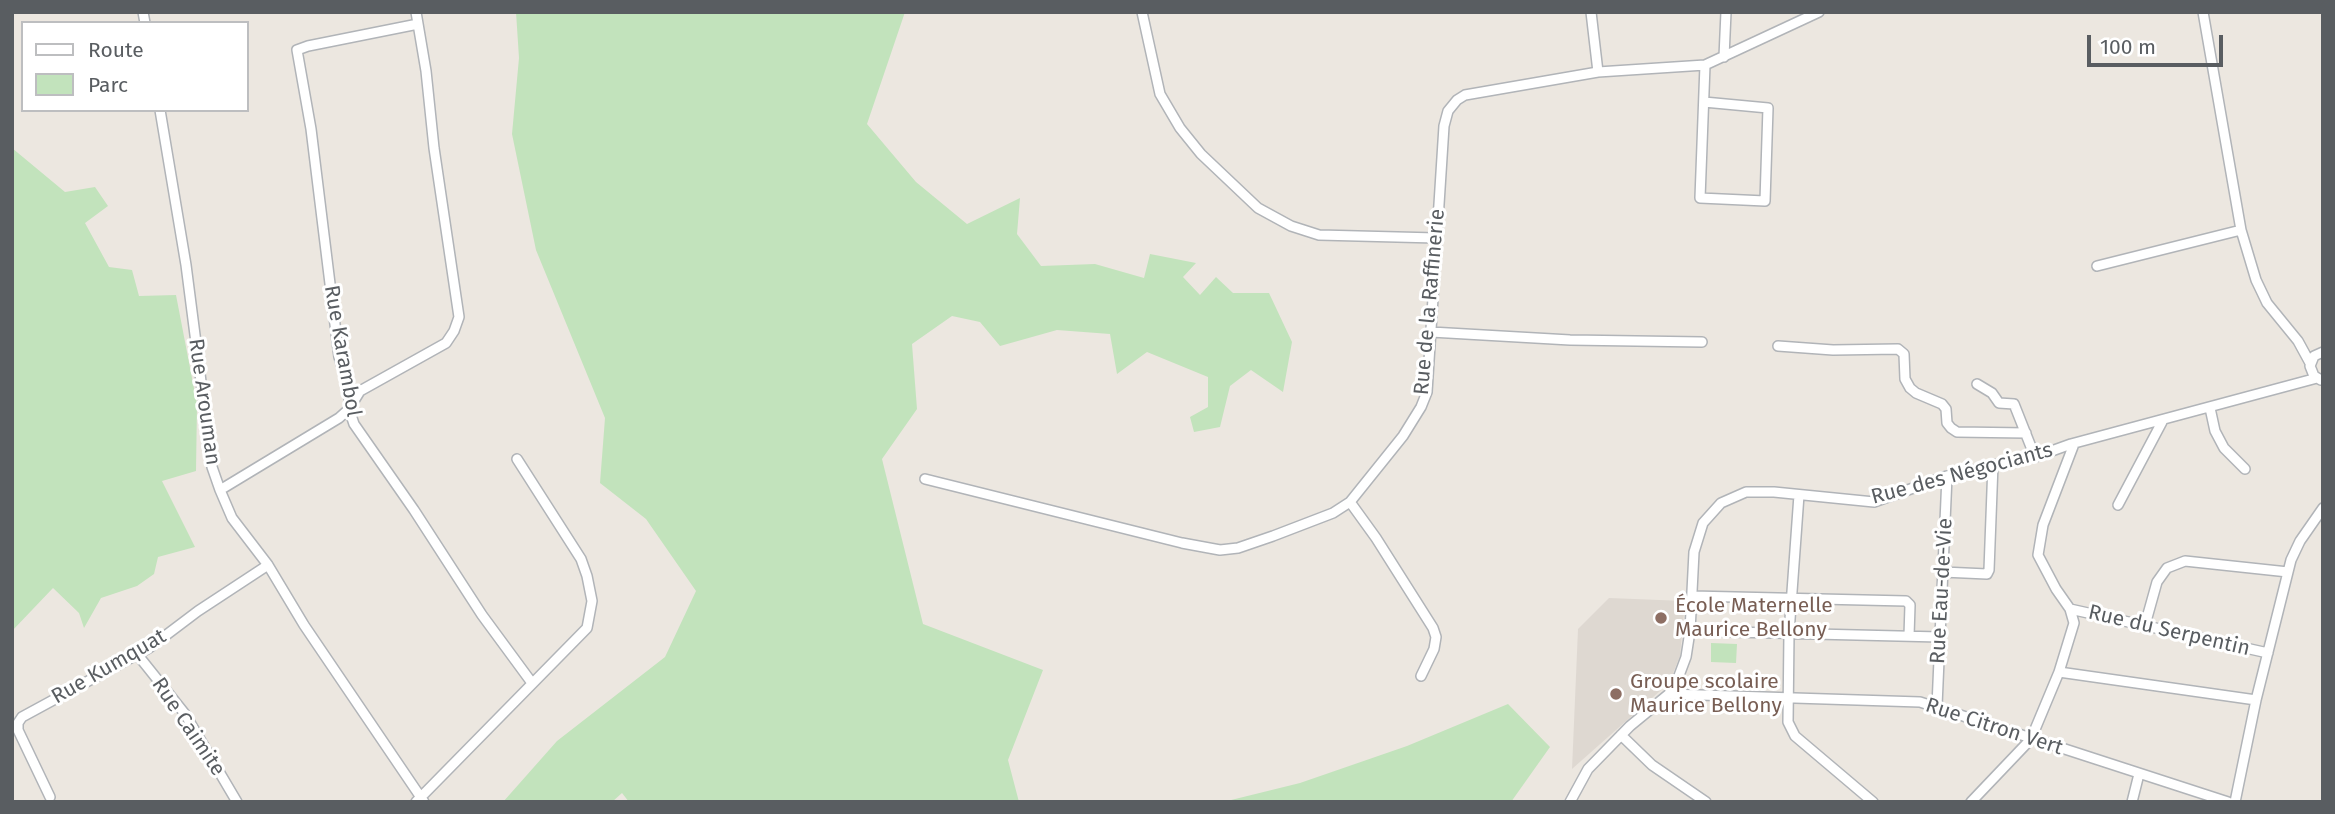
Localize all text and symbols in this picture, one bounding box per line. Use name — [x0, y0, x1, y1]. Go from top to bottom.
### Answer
legend — [21, 21, 248, 112]
scale bar — [2090, 21, 2226, 65]
text: 100 m — [2100, 34, 2156, 60]
text: Route — [88, 37, 144, 63]
text: Parc — [88, 72, 128, 98]
street label: Rue de la Raffinerie — [1409, 208, 1451, 396]
street label: Rue Karambol — [318, 283, 366, 419]
street label: Rue Arouman — [183, 337, 225, 467]
street label: Rue des Négociants — [1868, 438, 2056, 510]
street label: Rue Eau-de-Vie — [1926, 517, 1958, 665]
place label: École Maternelle Maurice Bellony — [1675, 593, 1833, 643]
street label: Rue du Serpentin — [2086, 600, 2252, 662]
marker: École Maternelle Maurice Bellony — [1653, 610, 1669, 626]
street label: Rue Kumquat — [47, 624, 171, 710]
place label: Groupe scolaire Maurice Bellony — [1630, 669, 1782, 719]
street label: Rue Caimite — [146, 673, 230, 781]
marker: Groupe scolaire Maurice Bellony — [1608, 686, 1624, 702]
street label: Rue Citron Vert — [1922, 693, 2066, 761]

